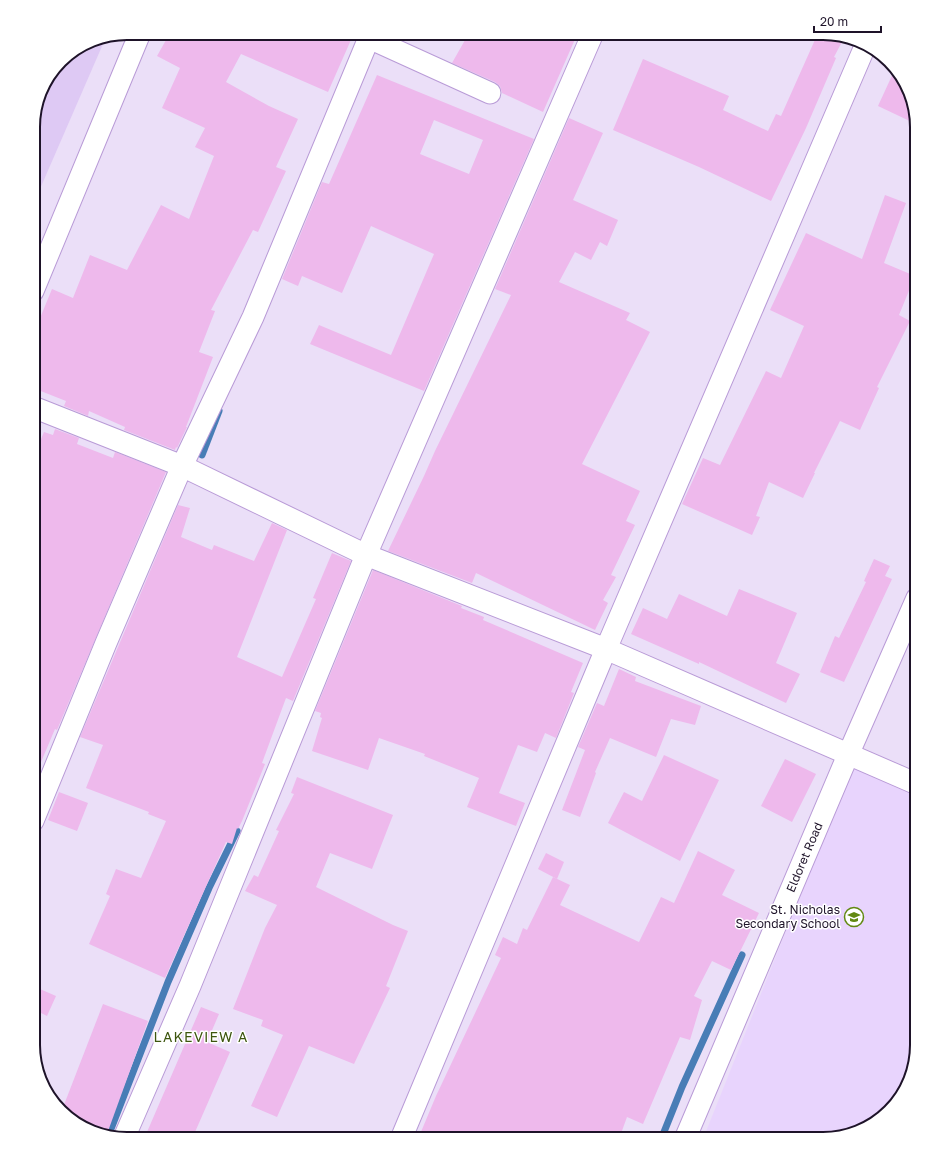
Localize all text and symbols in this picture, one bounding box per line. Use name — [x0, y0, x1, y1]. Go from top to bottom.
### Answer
scale bar — [814, 8, 881, 34]
text: 20 m — [820, 14, 848, 29]
street label: Eldoret Road — [783, 820, 826, 894]
place label: St. Nicholas Secondary School — [735, 902, 840, 931]
school or university icon: St. Nicholas Secondary School — [843, 906, 865, 928]
district label: LAKEVIEW A — [154, 1028, 248, 1045]

